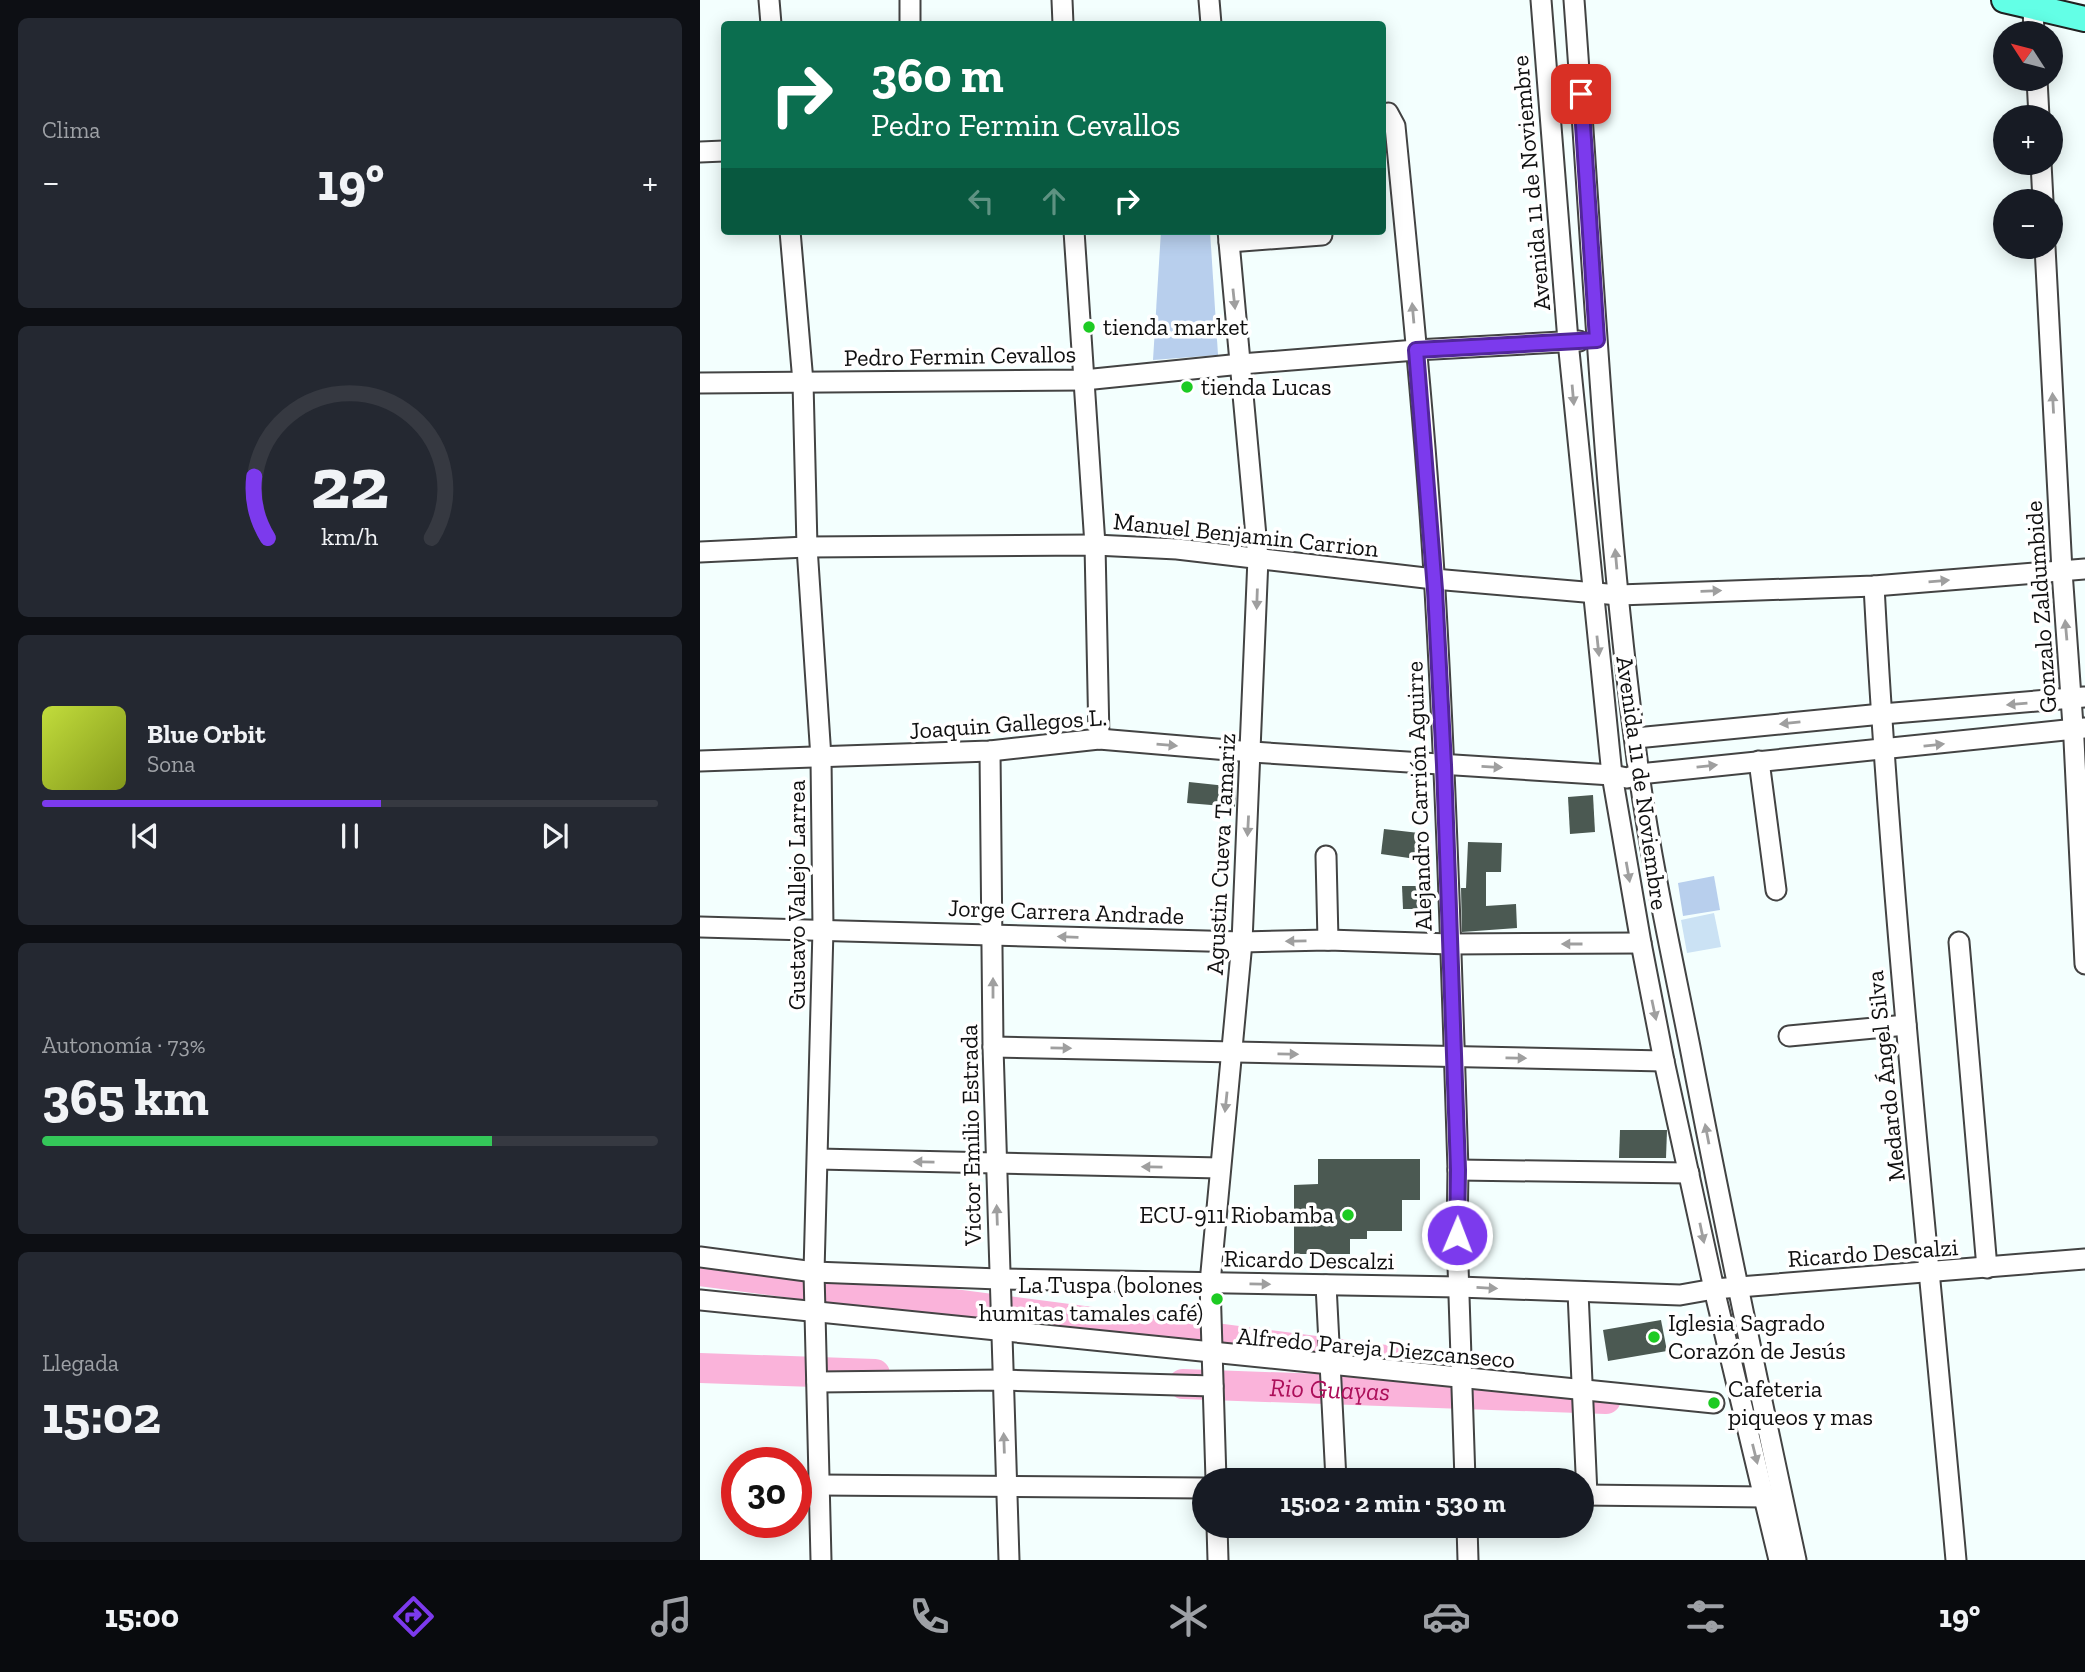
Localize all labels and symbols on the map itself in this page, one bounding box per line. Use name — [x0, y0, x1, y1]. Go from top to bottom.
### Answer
north arrow — [1993, 21, 2063, 91]
street label: Avenida 11 de Noviembre — [1505, 54, 1556, 312]
pin — [1551, 64, 1611, 124]
one-way arrow — [1229, 288, 1240, 310]
one-way arrow — [1407, 302, 1418, 324]
place label: tienda market — [1103, 312, 1248, 341]
marker: tienda market — [1081, 319, 1097, 335]
street label: Pedro Fermin Cevallos — [844, 339, 1076, 372]
place label: tienda Lucas — [1201, 372, 1331, 401]
marker: tienda Lucas — [1179, 379, 1195, 395]
one-way arrow — [1568, 385, 1579, 407]
one-way arrow — [2047, 392, 2058, 414]
street label: Gonzalo Zaldumbide — [2019, 500, 2062, 714]
street label: Manuel Benjamin Carrion — [1112, 506, 1380, 563]
one-way arrow — [1610, 548, 1621, 570]
one-way arrow — [1928, 575, 1950, 586]
one-way arrow — [1701, 586, 1723, 597]
one-way arrow — [1251, 588, 1263, 610]
one-way arrow — [2060, 619, 2071, 641]
one-way arrow — [1593, 635, 1604, 657]
street label: Avenida 11 de Noviembre — [1610, 654, 1675, 912]
street label: Alejandro Carrión Aguirre — [1399, 660, 1438, 932]
one-way arrow — [2006, 698, 2028, 709]
street label: Joaquin Gallegos L. — [908, 702, 1108, 745]
one-way arrow — [1779, 718, 1801, 729]
street label: Agustin Cueva Tamariz — [1200, 732, 1241, 975]
one-way arrow — [1923, 739, 1945, 750]
one-way arrow — [1157, 740, 1179, 751]
one-way arrow — [1696, 761, 1718, 772]
one-way arrow — [1481, 762, 1503, 773]
street label: Gustavo Vallejo Larrea — [782, 779, 811, 1010]
one-way arrow — [1242, 815, 1253, 837]
one-way arrow — [1623, 861, 1634, 883]
street label: Jorge Carrera Andrade — [947, 893, 1185, 930]
one-way arrow — [1057, 931, 1079, 942]
one-way arrow — [1285, 935, 1307, 946]
one-way arrow — [1561, 938, 1583, 949]
street label: Medardo Ángel Silva — [1860, 969, 1911, 1183]
one-way arrow — [987, 977, 999, 999]
one-way arrow — [1649, 999, 1660, 1021]
street label: Victor Emilio Estrada — [954, 1024, 987, 1247]
one-way arrow — [1050, 1043, 1072, 1054]
one-way arrow — [1278, 1048, 1300, 1059]
one-way arrow — [1505, 1053, 1527, 1064]
one-way arrow — [1220, 1091, 1231, 1113]
one-way arrow — [1701, 1123, 1712, 1145]
one-way arrow — [913, 1156, 935, 1167]
one-way arrow — [1140, 1161, 1162, 1173]
position arrow — [1420, 1198, 1494, 1272]
place label: ECU-911 Riobamba — [1139, 1200, 1334, 1229]
one-way arrow — [992, 1204, 1003, 1226]
marker: ECU-911 Riobamba — [1340, 1207, 1356, 1223]
one-way arrow — [1696, 1222, 1707, 1244]
street label: Ricardo Descalzi — [1787, 1232, 1959, 1273]
street label: Ricardo Descalzi — [1223, 1244, 1395, 1275]
place label: La Tuspa (bolones humitas tamales café) — [979, 1270, 1203, 1327]
one-way arrow — [1249, 1278, 1271, 1289]
one-way arrow — [1476, 1282, 1498, 1293]
marker: La Tuspa (bolones humitas tamales café) — [1209, 1291, 1225, 1307]
place label: Iglesia Sagrado Corazón de Jesús — [1668, 1308, 1846, 1365]
street label: Alfredo Pareja Diezcanseco — [1236, 1321, 1516, 1374]
marker: Iglesia Sagrado Corazón de Jesús — [1646, 1329, 1662, 1345]
water label: Rio Guayas — [1269, 1371, 1391, 1407]
place label: Cafeteria piqueos y mas — [1728, 1374, 1873, 1431]
marker: Cafeteria piqueos y mas — [1706, 1395, 1722, 1411]
one-way arrow — [999, 1432, 1010, 1454]
one-way arrow — [1750, 1443, 1761, 1465]
speed limit sign: 30 — [721, 1447, 812, 1538]

